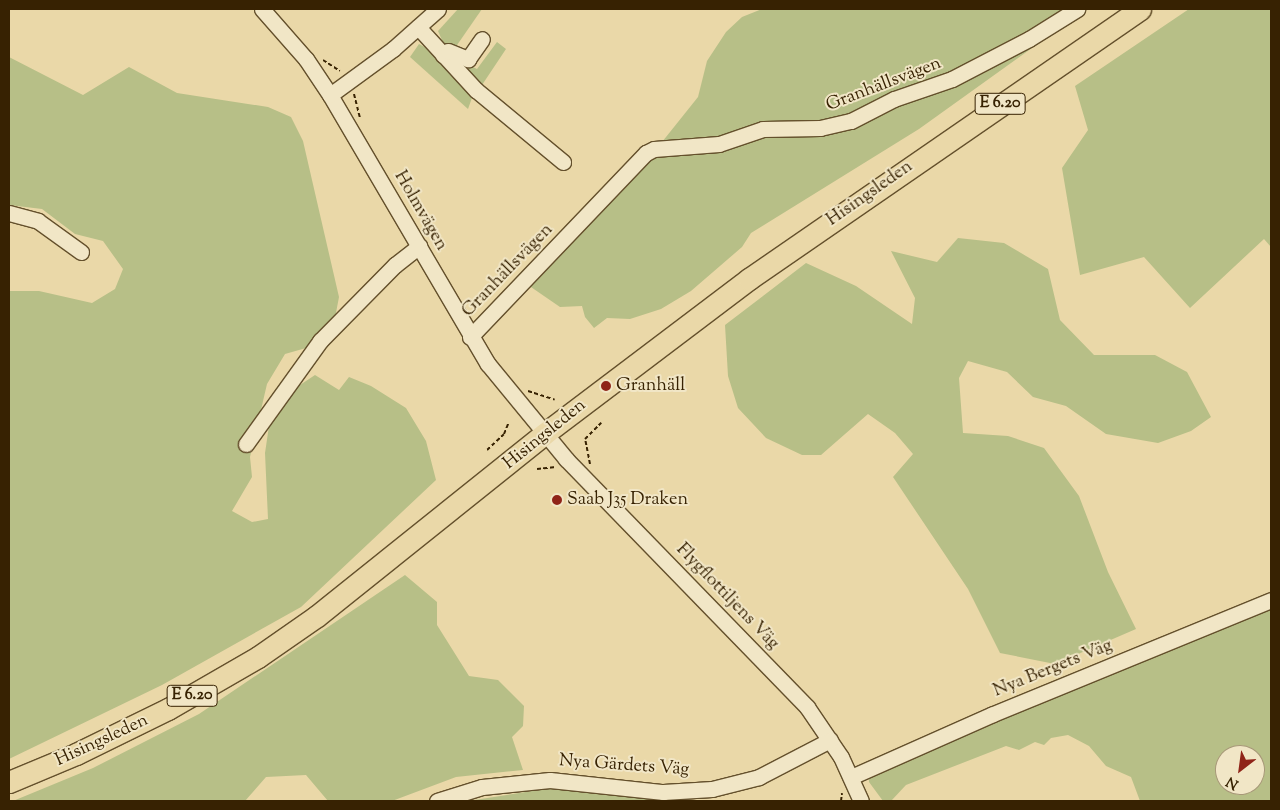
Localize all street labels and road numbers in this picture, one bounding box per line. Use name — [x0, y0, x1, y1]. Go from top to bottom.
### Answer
street label: Granhällsvägen — [823, 53, 945, 117]
road number: E 6.20 — [974, 90, 1026, 118]
street label: Hisingsleden — [823, 156, 917, 232]
street label: Holmvägen — [389, 167, 451, 255]
street label: Granhällsvägen — [458, 220, 558, 322]
street label: Hisingsleden — [499, 395, 591, 475]
street label: Flygflottiljens Väg — [671, 539, 783, 655]
street label: Nya Bergets Väg — [990, 635, 1116, 703]
road number: E 6.20 — [166, 682, 218, 709]
street label: Hisingsleden — [52, 710, 152, 772]
street label: Nya Gärdets Väg — [558, 751, 690, 781]

